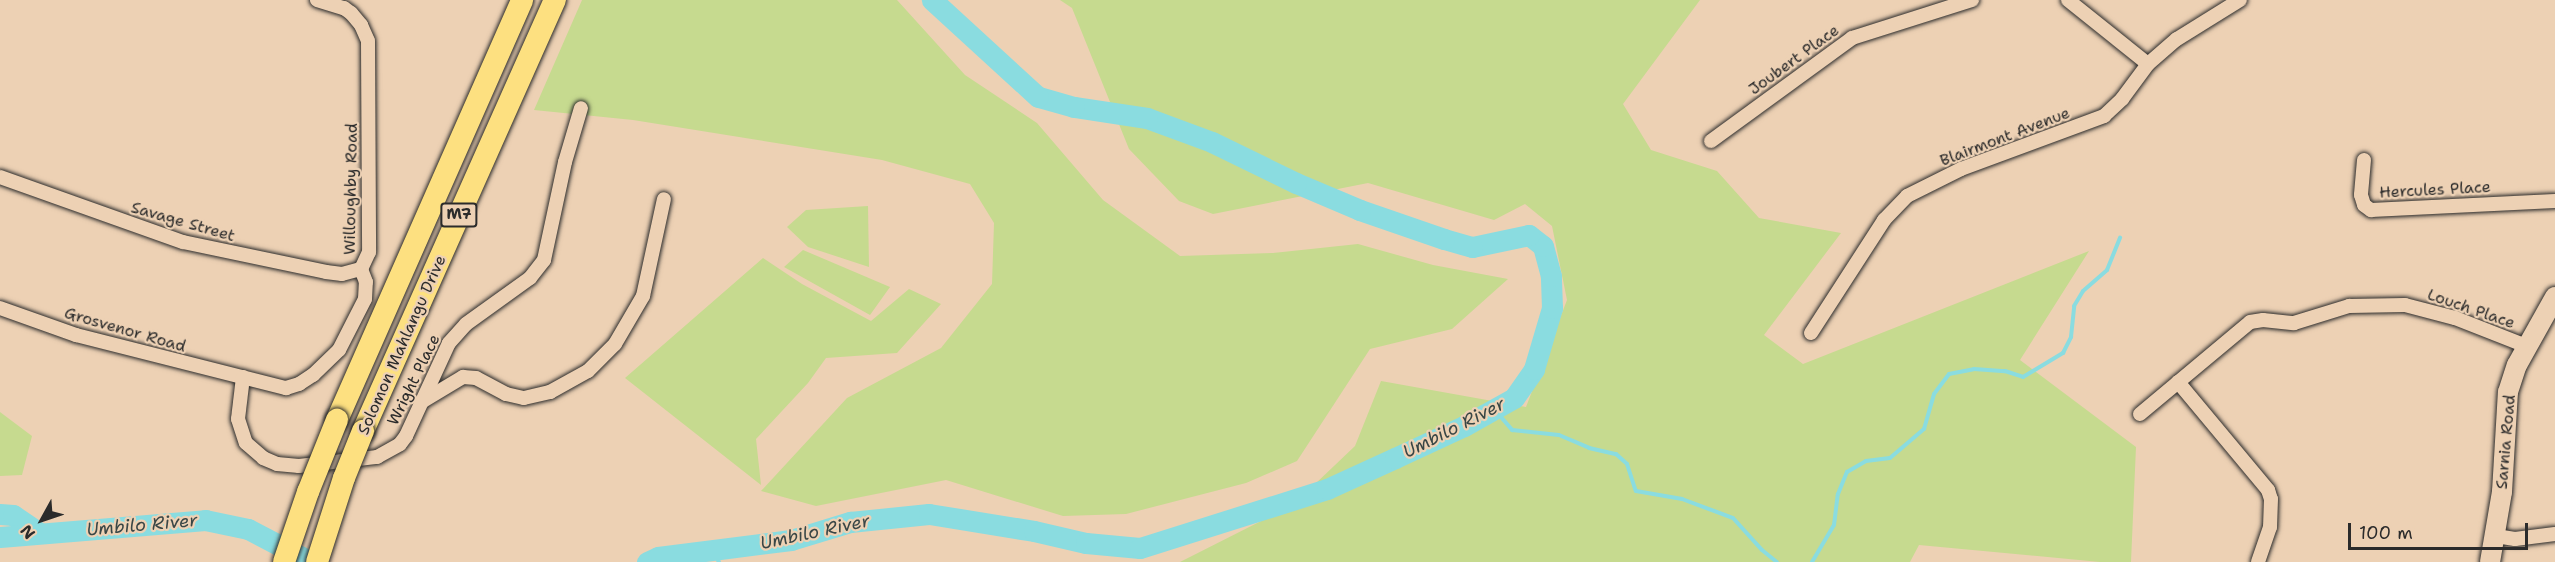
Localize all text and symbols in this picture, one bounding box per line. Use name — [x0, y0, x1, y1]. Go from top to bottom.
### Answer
street label: Joubert Place — [1745, 21, 1843, 99]
street label: Blairmont Avenue — [1937, 103, 2073, 171]
street label: Willoughby Road — [340, 123, 362, 255]
street label: Hercules Place — [2379, 177, 2491, 203]
street label: Savage Street — [129, 198, 237, 246]
road number: M7 — [440, 203, 478, 227]
street label: Solomon Mahlangu Drive — [354, 252, 450, 438]
street label: Louch Place — [2425, 285, 2517, 333]
street label: Grosvenor Road — [62, 303, 188, 357]
street label: Wright Place — [384, 331, 444, 429]
water label: Umbilo River — [1399, 393, 1509, 463]
street label: Sarnia Road — [2492, 394, 2520, 490]
north arrow — [12, 490, 72, 550]
water label: Umbilo River — [85, 509, 199, 541]
water label: Umbilo River — [758, 510, 872, 554]
scale bar — [2351, 511, 2531, 549]
text: N — [16, 520, 40, 544]
text: 100 m — [2359, 521, 2413, 545]

